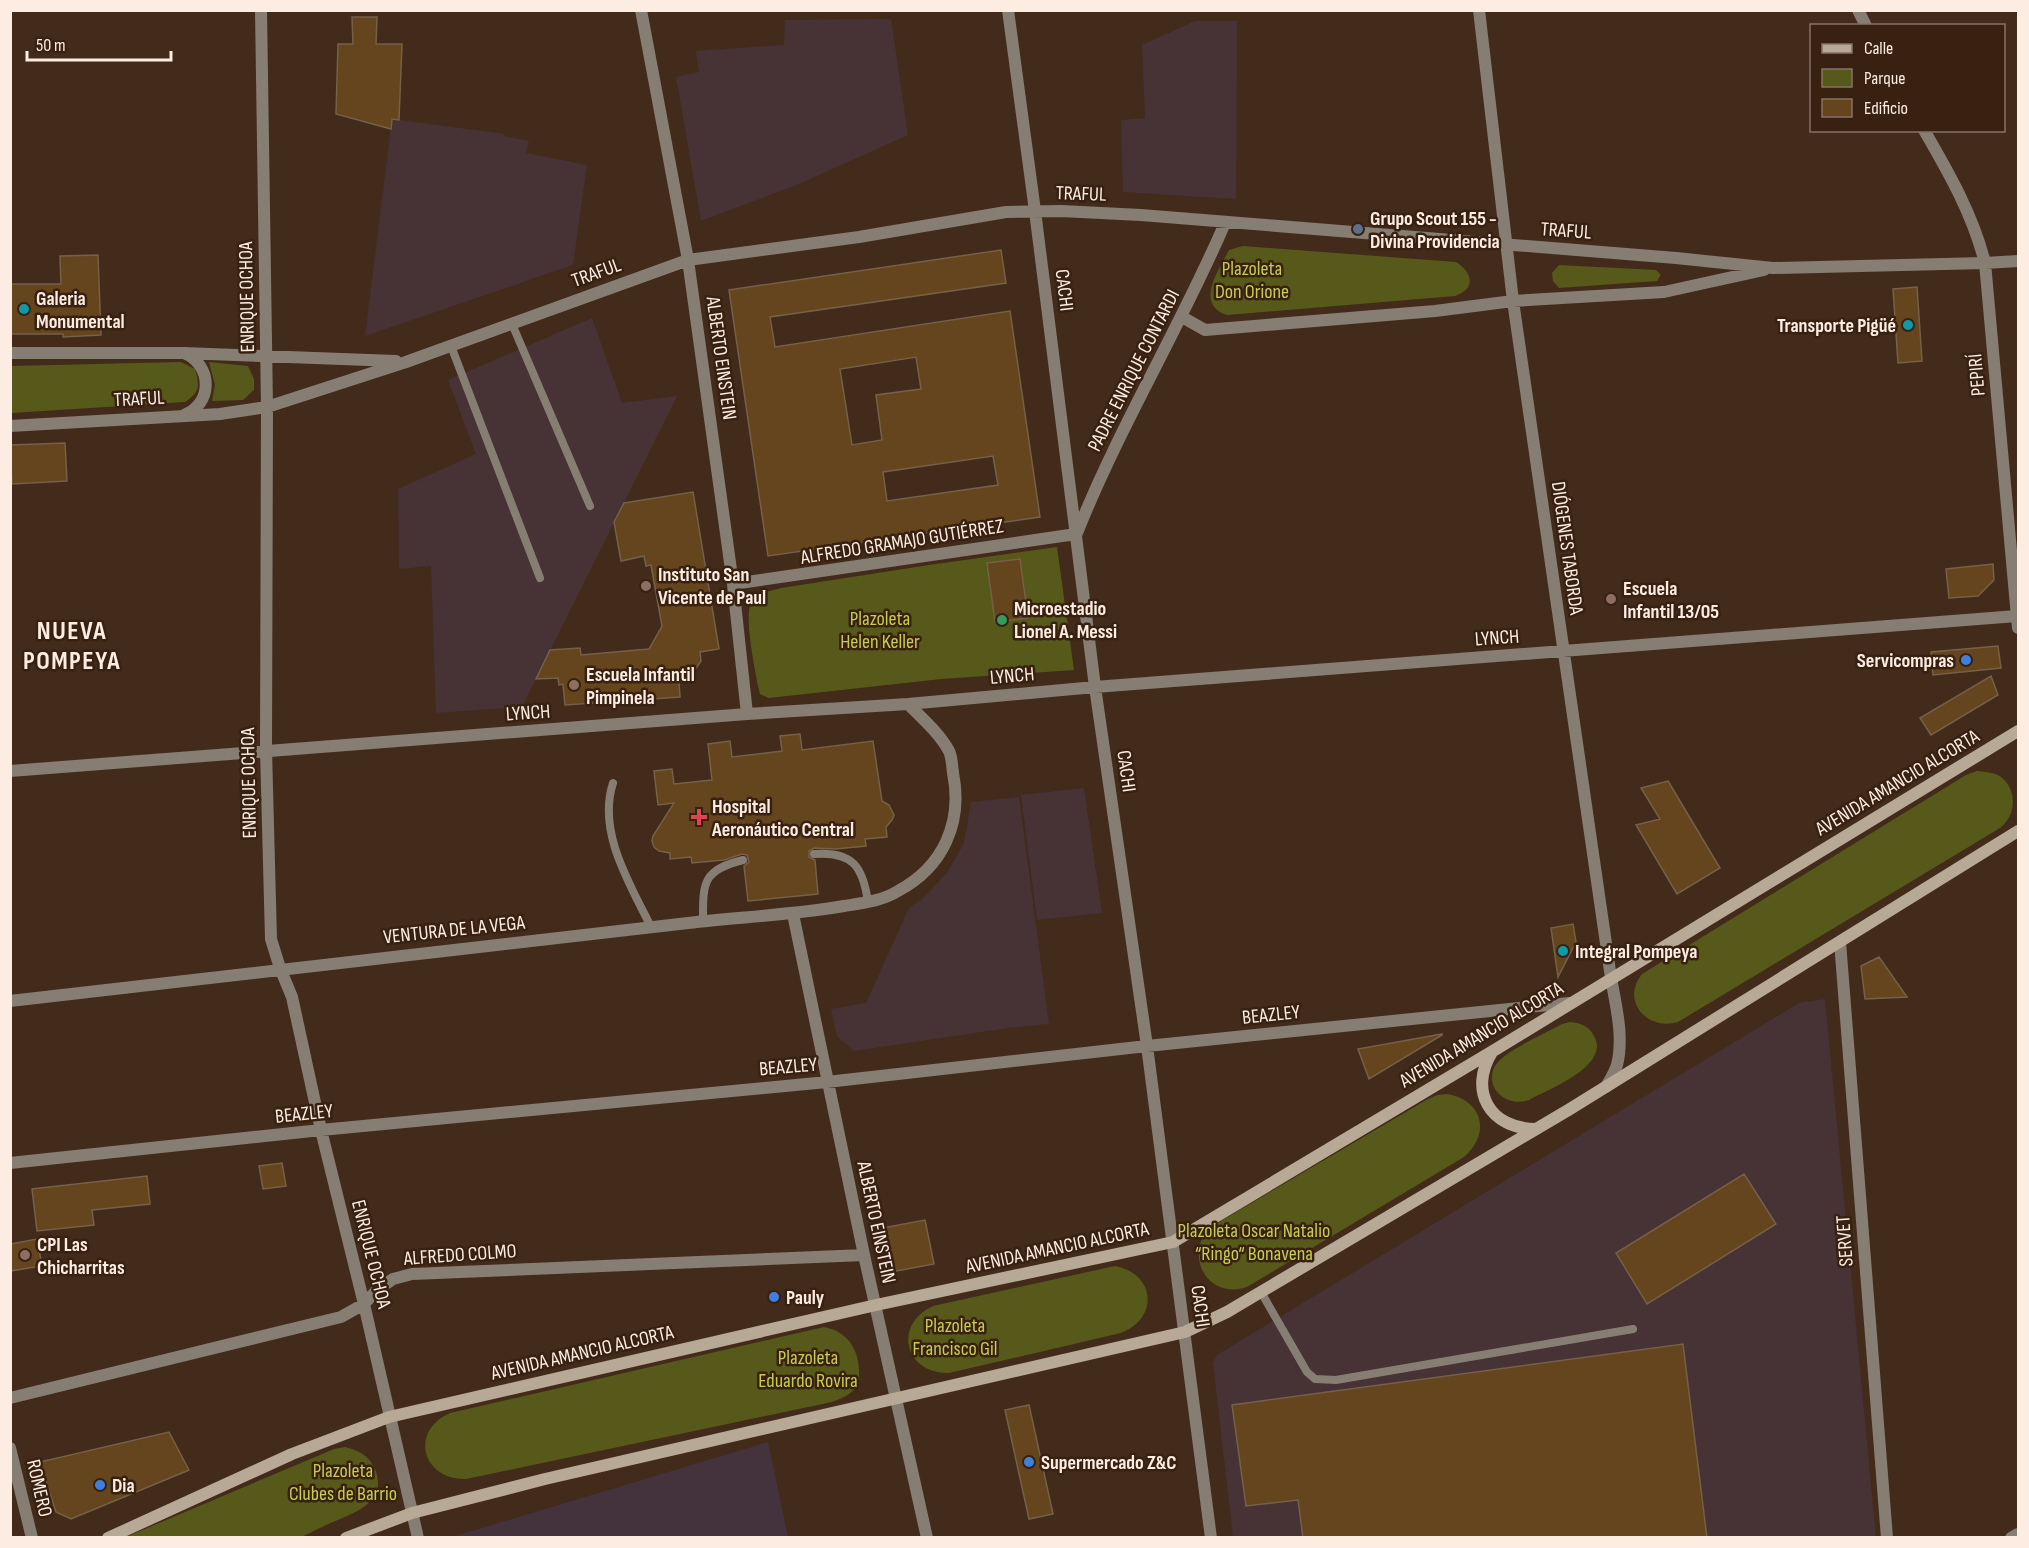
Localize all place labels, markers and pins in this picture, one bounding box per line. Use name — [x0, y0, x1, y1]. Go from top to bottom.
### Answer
place label: Grupo Scout 155 - Divina Providencia — [1370, 207, 1500, 254]
marker: Grupo Scout 155 - Divina Providencia — [1351, 222, 1365, 236]
place label: Galeria Monumental — [36, 287, 125, 334]
marker: Galeria Monumental — [17, 302, 31, 316]
place label: Transporte Pigüé — [1777, 314, 1896, 338]
marker: Transporte Pigüé — [1901, 318, 1915, 332]
place label: Instituto San Vicente de Paul — [658, 563, 766, 610]
place label: Escuela Infantil 13/05 — [1623, 577, 1719, 624]
marker: Instituto San Vicente de Paul — [639, 579, 653, 593]
marker: Escuela Infantil 13/05 — [1604, 592, 1618, 606]
place label: Microestadio Lionel A. Messi — [1014, 597, 1117, 644]
marker: Microestadio Lionel A. Messi — [995, 613, 1009, 627]
place label: Servicompras — [1857, 649, 1954, 673]
marker: Servicompras — [1959, 653, 1973, 667]
place label: Escuela Infantil Pimpinela — [586, 663, 695, 710]
marker: Escuela Infantil Pimpinela — [567, 678, 581, 692]
place label: Hospital Aeronáutico Central — [711, 795, 854, 842]
marker: Hospital Aeronáutico Central — [690, 808, 708, 826]
place label: Integral Pompeya — [1575, 940, 1698, 964]
marker: Integral Pompeya — [1556, 944, 1570, 958]
place label: CPI Las Chicharritas — [37, 1233, 125, 1280]
marker: CPI Las Chicharritas — [18, 1248, 32, 1262]
place label: Pauly — [786, 1286, 825, 1310]
marker: Pauly — [767, 1290, 781, 1304]
place label: Supermercado Z&C — [1041, 1451, 1177, 1475]
marker: Supermercado Z&C — [1022, 1455, 1036, 1469]
place label: Dia — [112, 1474, 135, 1498]
marker: Dia — [93, 1478, 107, 1492]

